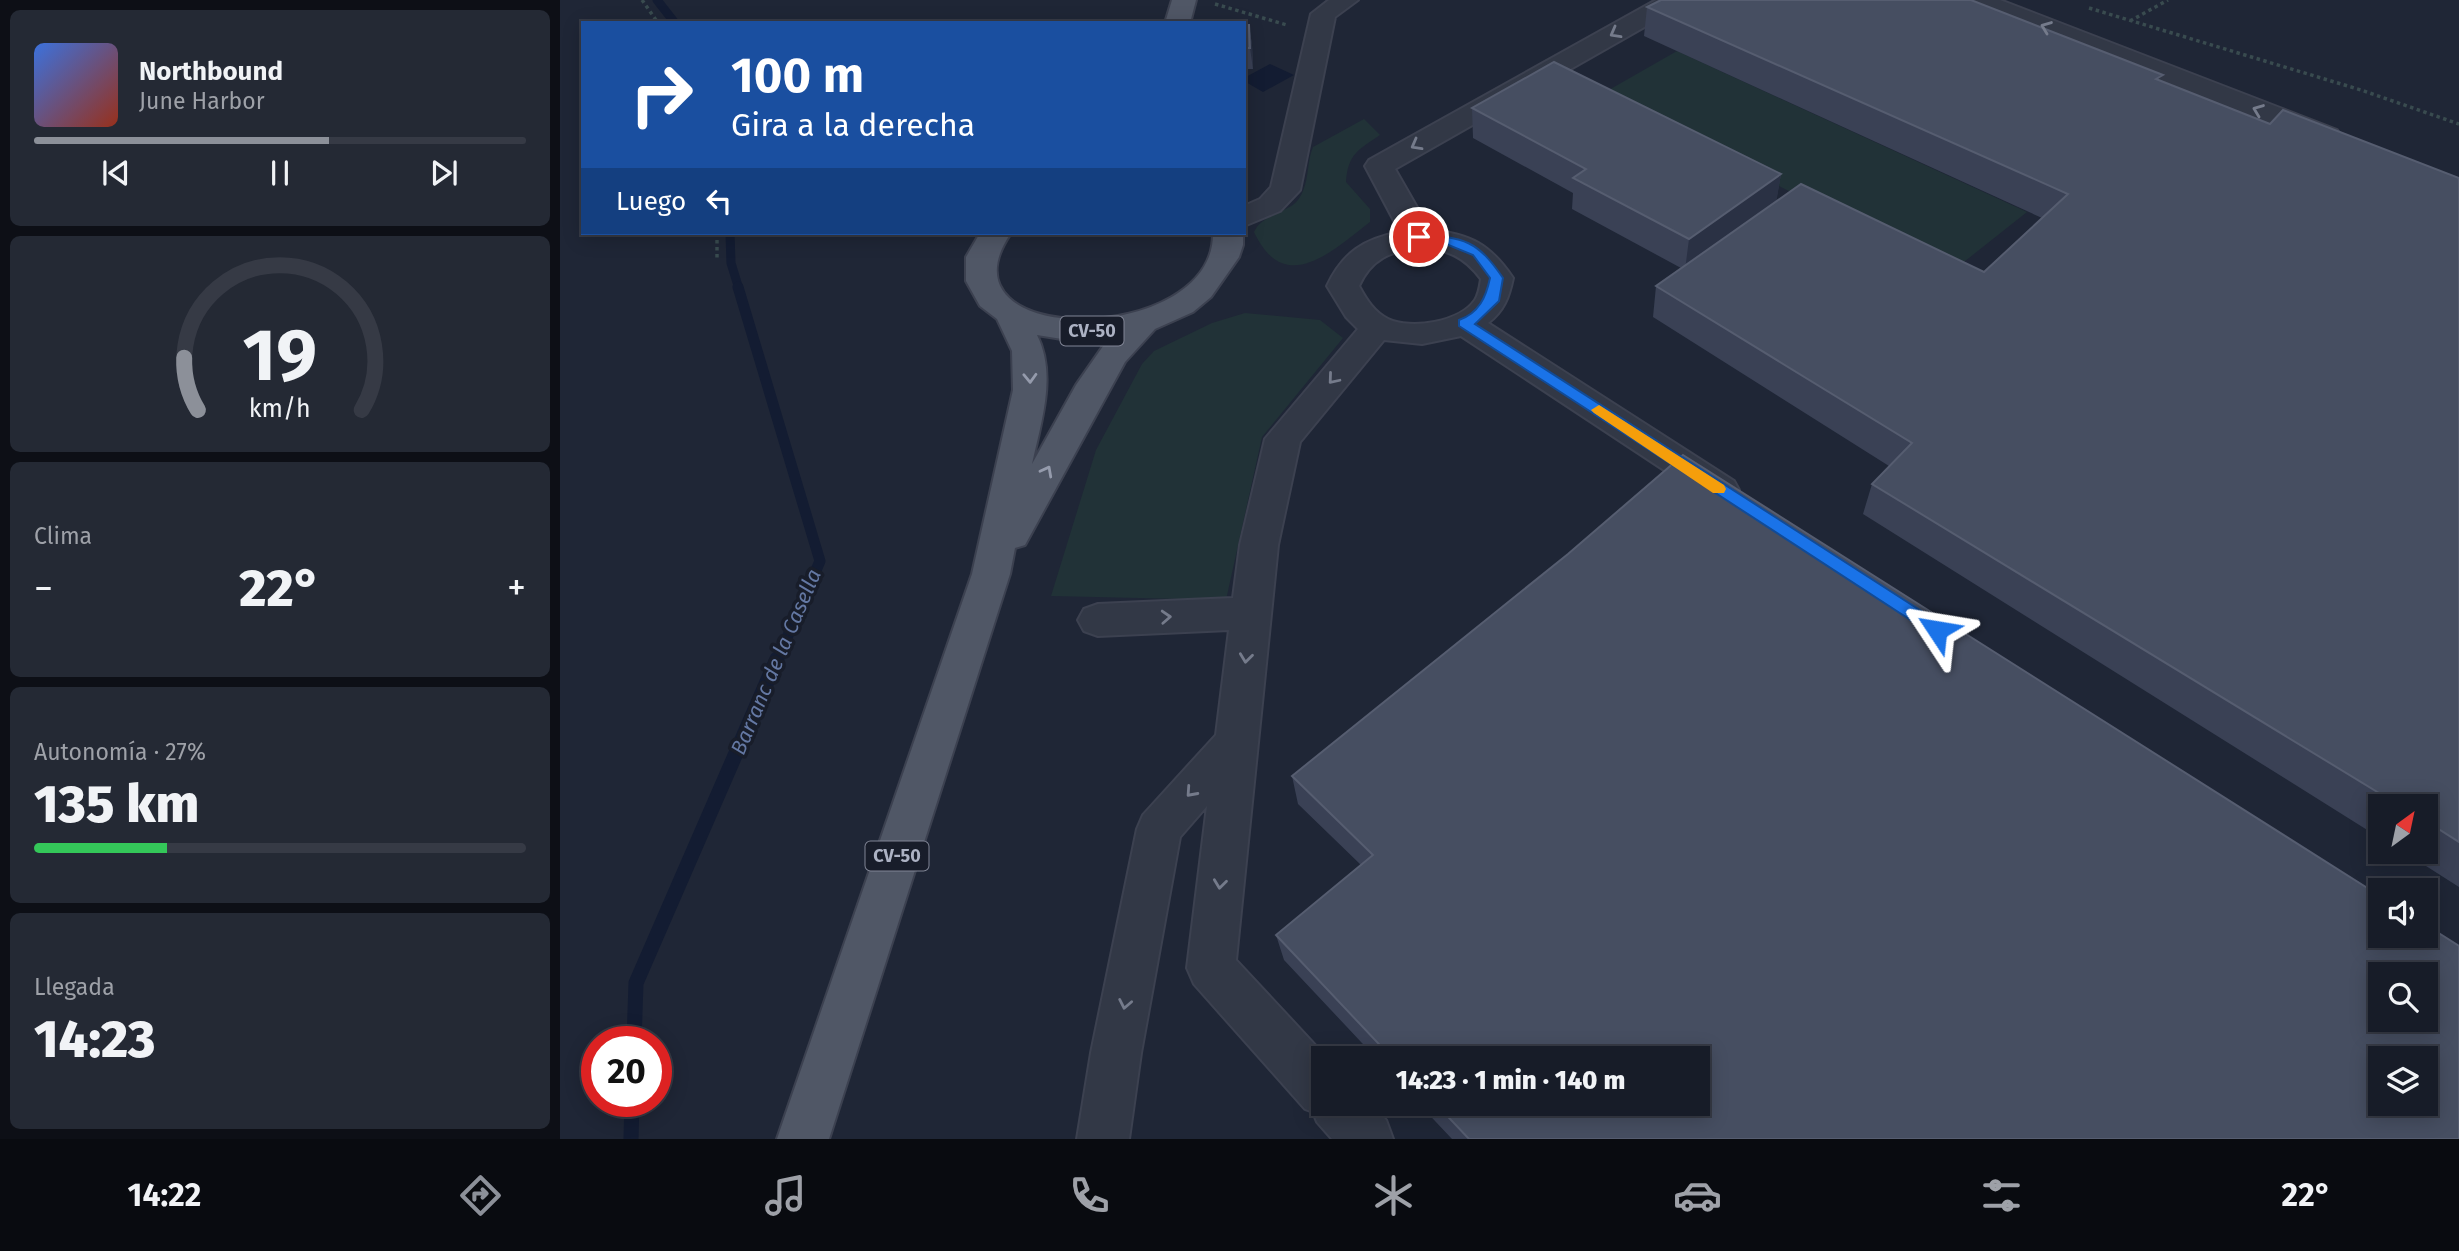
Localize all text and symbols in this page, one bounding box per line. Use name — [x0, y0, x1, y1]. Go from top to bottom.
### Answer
one-way arrow — [2041, 21, 2053, 35]
one-way arrow — [1609, 25, 1622, 38]
text: 100 m — [731, 46, 864, 105]
icon: right — [616, 49, 707, 140]
text: Northbound — [139, 56, 283, 87]
text: June Harbor — [139, 87, 265, 115]
one-way arrow — [2253, 104, 2265, 118]
text: Gira a la derecha — [731, 106, 975, 144]
one-way arrow — [1411, 137, 1424, 150]
icon: previous — [97, 154, 135, 192]
icon: pause — [261, 154, 299, 192]
icon: next — [425, 154, 463, 192]
icon: left — [700, 182, 738, 220]
text: Luego — [616, 186, 686, 217]
pin — [1389, 207, 1449, 267]
icon: arrive — [1400, 218, 1438, 256]
text: 19 — [243, 312, 317, 399]
road number: CV-50 — [1060, 316, 1124, 346]
one-way arrow — [1329, 372, 1342, 384]
one-way arrow — [1022, 374, 1038, 384]
text: km/h — [249, 393, 311, 423]
one-way arrow — [1039, 465, 1052, 478]
text: Clima — [34, 522, 92, 550]
text: 22° — [239, 557, 321, 620]
text: − — [34, 565, 53, 611]
text: + — [507, 565, 526, 611]
water label: Barranc de la Casella — [725, 565, 827, 759]
position arrow — [1900, 593, 1974, 667]
one-way arrow — [1161, 610, 1172, 625]
one-way arrow — [1239, 653, 1254, 664]
text: Autonomía · 27% — [34, 738, 206, 766]
text: 135 km — [34, 773, 199, 836]
one-way arrow — [1187, 784, 1200, 797]
north arrow — [2368, 794, 2438, 864]
map controls — [2368, 794, 2438, 1116]
road number: CV-50 — [866, 842, 928, 870]
button: sound — [2368, 878, 2438, 948]
one-way arrow — [1213, 879, 1228, 890]
button: search — [2368, 962, 2438, 1032]
text: Llegada — [34, 973, 115, 1001]
one-way arrow — [1118, 998, 1133, 1010]
text: 14:23 — [34, 1008, 155, 1071]
speed limit sign: 20 — [581, 1026, 672, 1117]
button: layers — [2368, 1046, 2438, 1116]
text: 14:23 · 1 min · 140 m — [1396, 1065, 1625, 1096]
icon: directions — [456, 1171, 505, 1220]
icon: music — [761, 1171, 810, 1220]
icon: phone — [1065, 1171, 1114, 1220]
icon: climate — [1369, 1171, 1418, 1220]
icon: car — [1673, 1171, 1722, 1220]
icon: filters — [1977, 1171, 2026, 1220]
text: 14:22 — [128, 1176, 201, 1214]
text: 22° — [2282, 1176, 2331, 1214]

